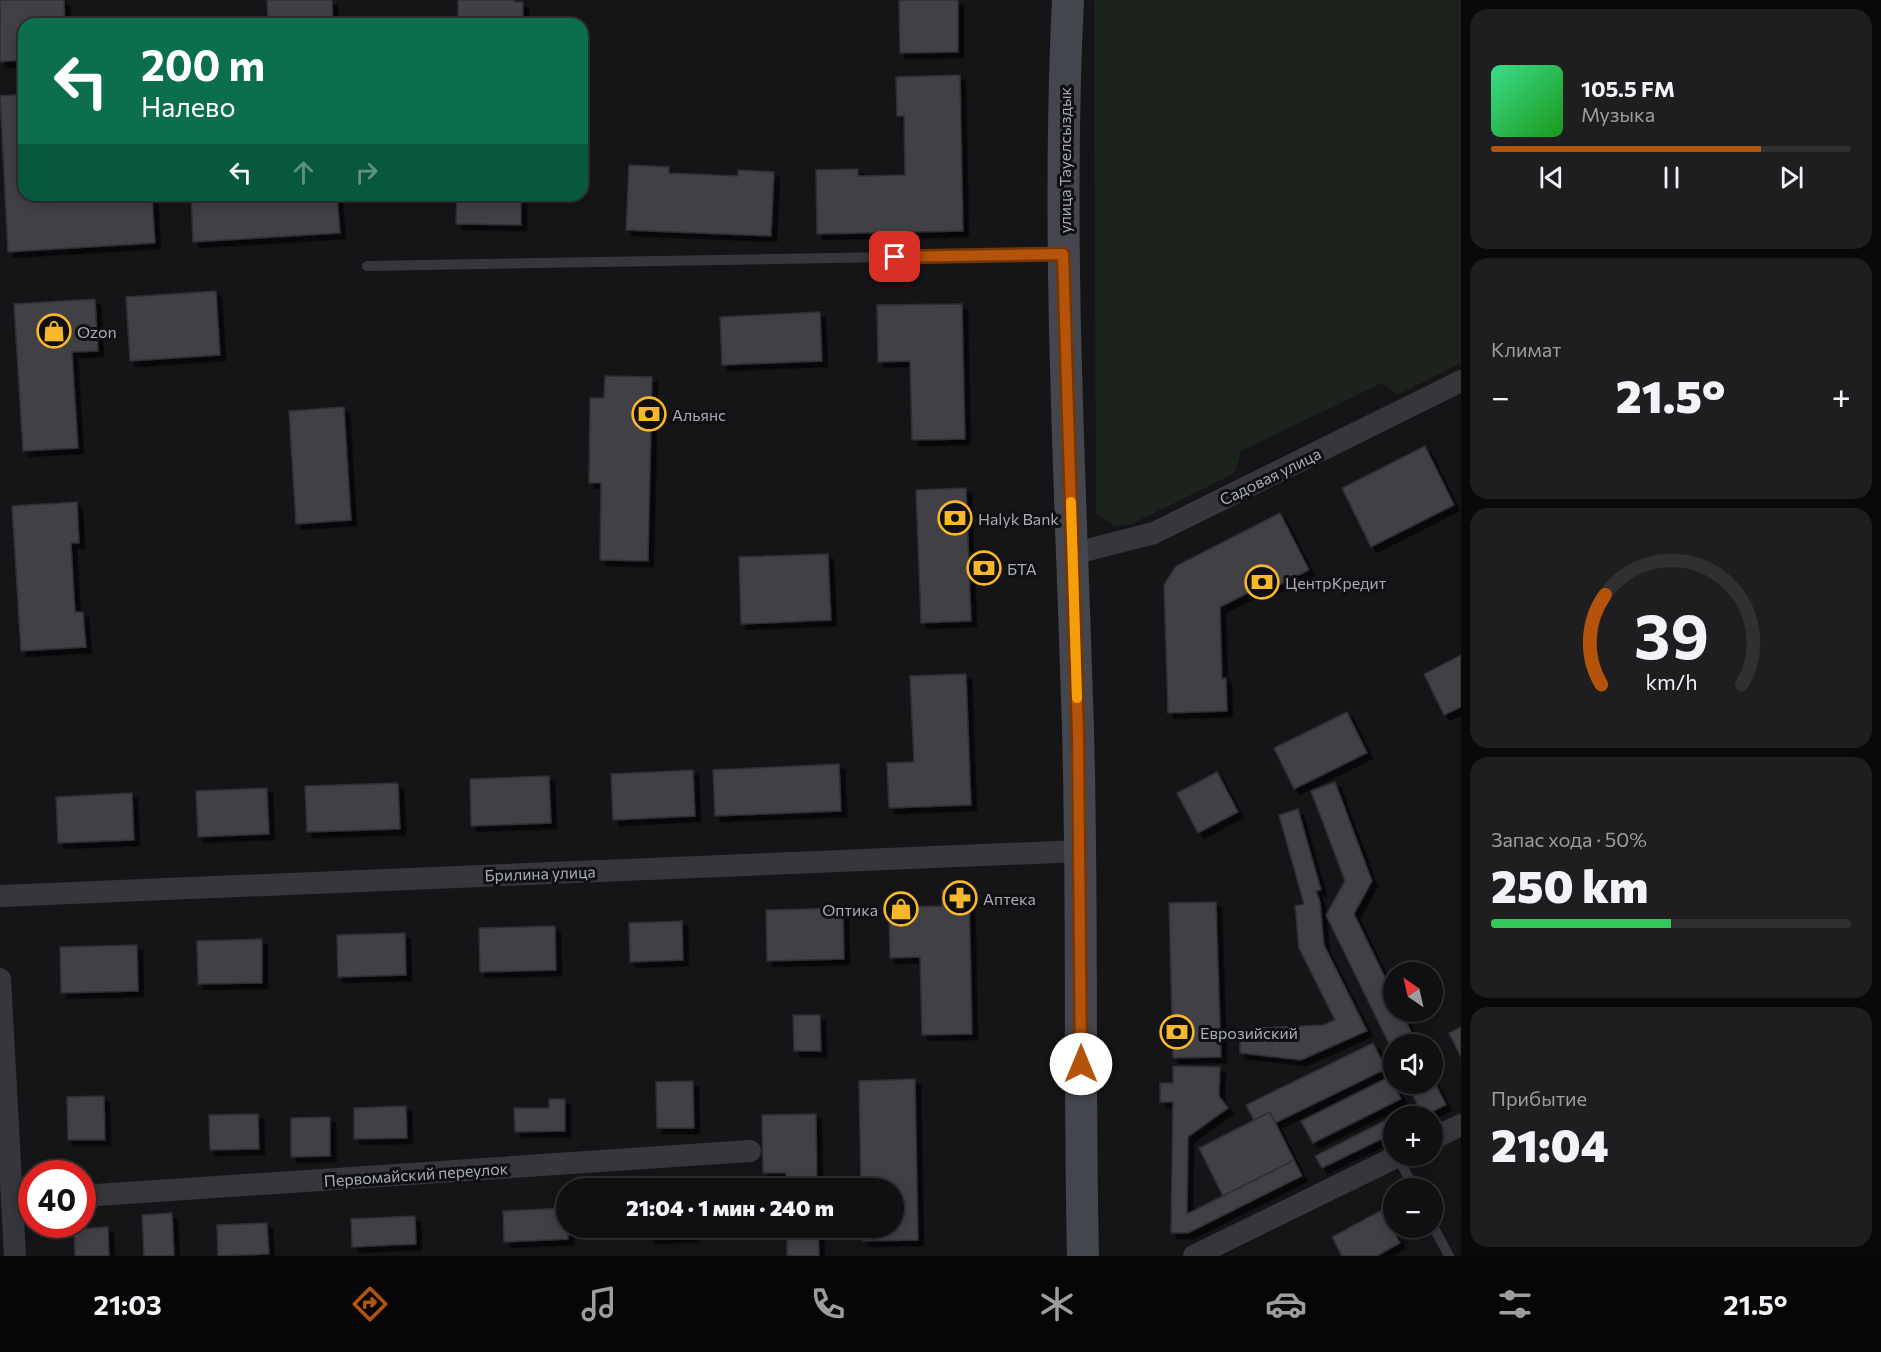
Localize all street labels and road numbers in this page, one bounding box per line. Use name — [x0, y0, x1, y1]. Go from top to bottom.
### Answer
street label: улица Тауелсыздык — [1055, 86, 1074, 233]
street label: Садовая улица — [1216, 443, 1324, 509]
street label: Брилина улица — [484, 862, 596, 884]
street label: Первомайский переулок — [323, 1158, 509, 1190]

